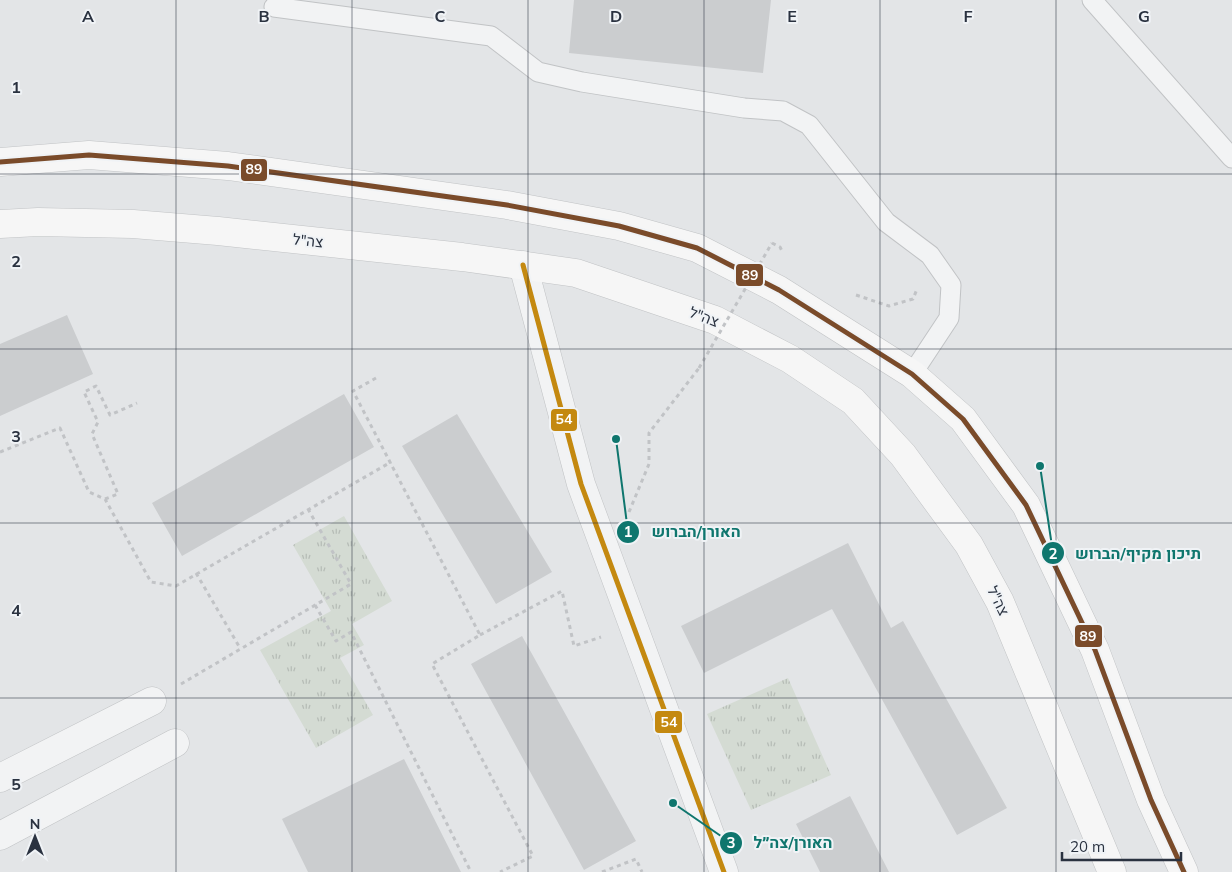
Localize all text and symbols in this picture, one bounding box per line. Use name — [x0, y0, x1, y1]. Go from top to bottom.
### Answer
text: A — [82, 6, 94, 26]
text: B — [258, 6, 270, 26]
text: C — [435, 6, 446, 26]
text: D — [610, 6, 622, 26]
text: E — [787, 6, 797, 26]
text: F — [963, 6, 973, 26]
text: G — [1138, 6, 1150, 26]
text: 1 — [11, 77, 21, 97]
line badge: 89 — [240, 158, 268, 182]
text: 89 — [246, 160, 262, 178]
street label: צה"ל — [292, 229, 324, 252]
text: 2 — [11, 251, 21, 271]
line badge: 89 — [735, 263, 764, 287]
text: 89 — [742, 266, 758, 284]
street label: צה"ל — [686, 302, 722, 331]
line badge: 54 — [550, 408, 578, 432]
text: 54 — [556, 410, 573, 428]
text: 3 — [11, 426, 21, 446]
callout: האורן/הברוש — [616, 516, 750, 547]
text: האורן/הברוש — [651, 521, 741, 541]
text: 1 — [623, 522, 633, 541]
callout: תיכון מקיף/הברוש — [1040, 538, 1211, 569]
text: תיכון מקיף/הברוש — [1075, 543, 1201, 563]
text: 2 — [1048, 544, 1058, 563]
street label: צה"ל — [983, 583, 1014, 619]
text: 4 — [11, 600, 21, 620]
line badge: 89 — [1074, 624, 1103, 648]
text: 89 — [1080, 627, 1096, 645]
line badge: 54 — [654, 710, 683, 734]
text: 54 — [661, 713, 678, 731]
text: 5 — [11, 774, 21, 794]
north arrow — [10, 812, 60, 862]
text: N — [30, 815, 40, 833]
callout: האורן/צה״ל — [719, 827, 842, 858]
scale bar — [1062, 830, 1181, 862]
text: האורן/צה״ל — [754, 832, 832, 852]
text: 3 — [726, 833, 736, 852]
text: 20 m — [1070, 837, 1105, 856]

